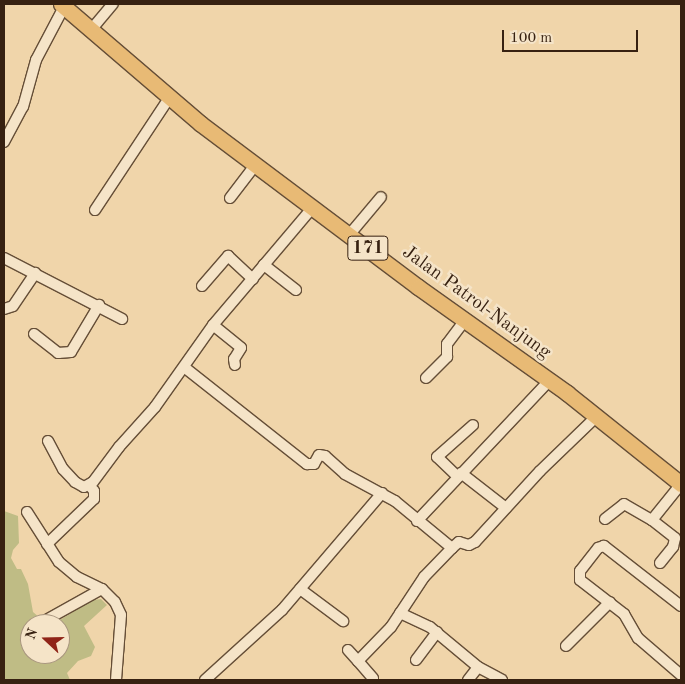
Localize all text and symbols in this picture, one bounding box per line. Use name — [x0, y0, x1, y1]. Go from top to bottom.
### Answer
scale bar — [505, 20, 641, 52]
text: 100 m — [510, 31, 552, 46]
road number: 171 — [347, 232, 389, 264]
street label: Jalan Patrol-Nanjung — [397, 241, 555, 365]
north arrow — [20, 614, 70, 664]
text: N — [23, 626, 40, 641]

